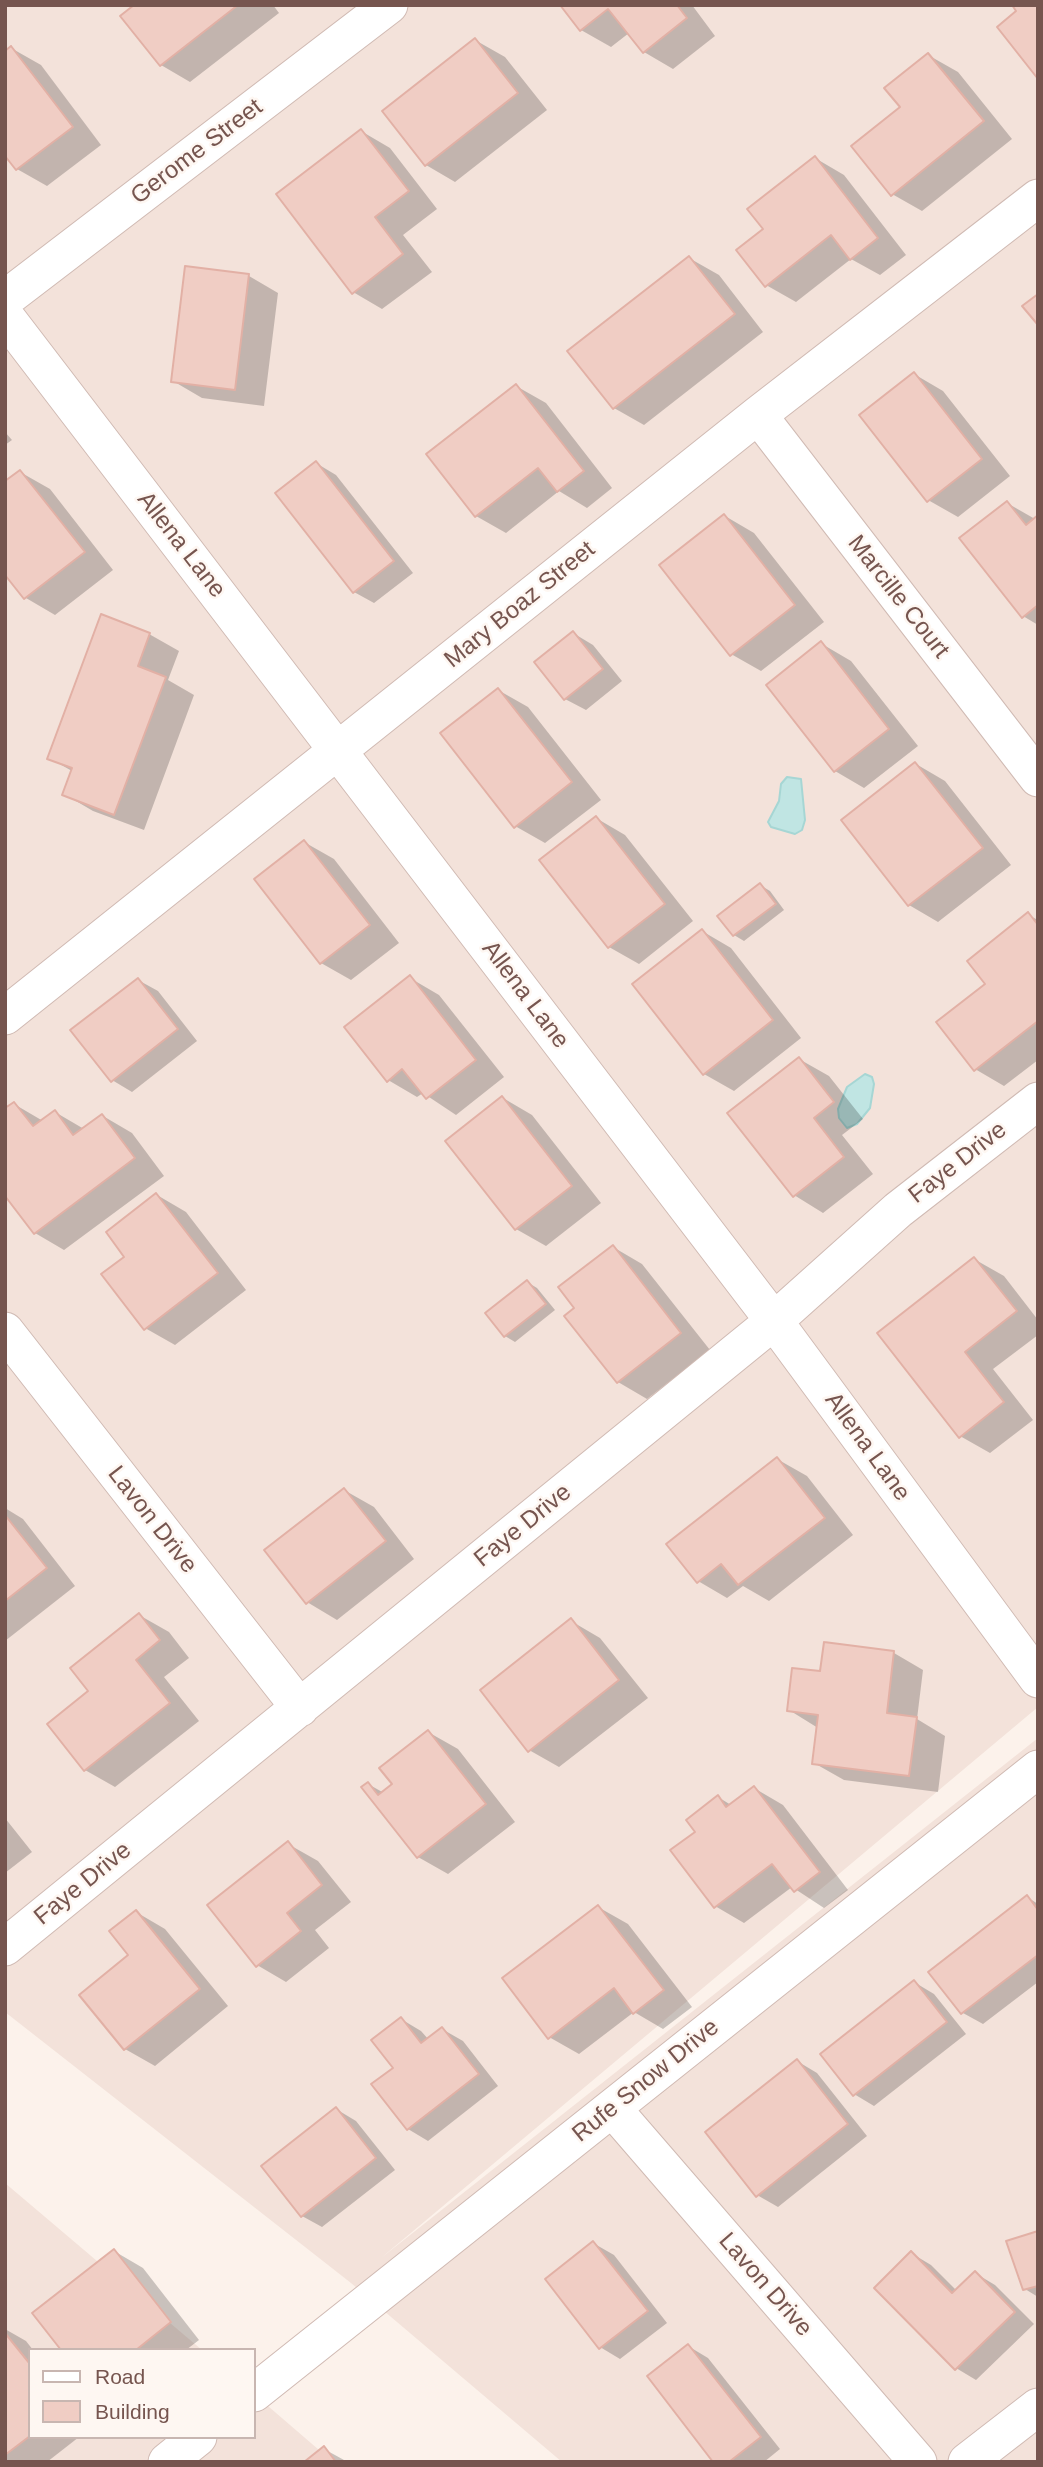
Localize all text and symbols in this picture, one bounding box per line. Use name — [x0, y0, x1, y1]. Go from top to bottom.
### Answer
street label: Gerome Street — [125, 93, 269, 211]
street label: Allena Lane — [131, 486, 231, 604]
street label: Marcille Court — [841, 530, 955, 664]
street label: Mary Boaz Street — [439, 535, 601, 675]
street label: Allena Lane — [475, 936, 575, 1054]
street label: Faye Drive — [903, 1116, 1013, 1210]
street label: Allena Lane — [818, 1387, 916, 1507]
street label: Lavon Drive — [101, 1461, 203, 1579]
street label: Faye Drive — [469, 1478, 577, 1574]
street label: Faye Drive — [29, 1836, 137, 1932]
street label: Rufe Snow Drive — [567, 2013, 725, 2149]
street label: Lavon Drive — [712, 2227, 818, 2343]
legend — [28, 2348, 256, 2439]
text: Road — [95, 2365, 145, 2388]
text: Building — [95, 2400, 170, 2423]

